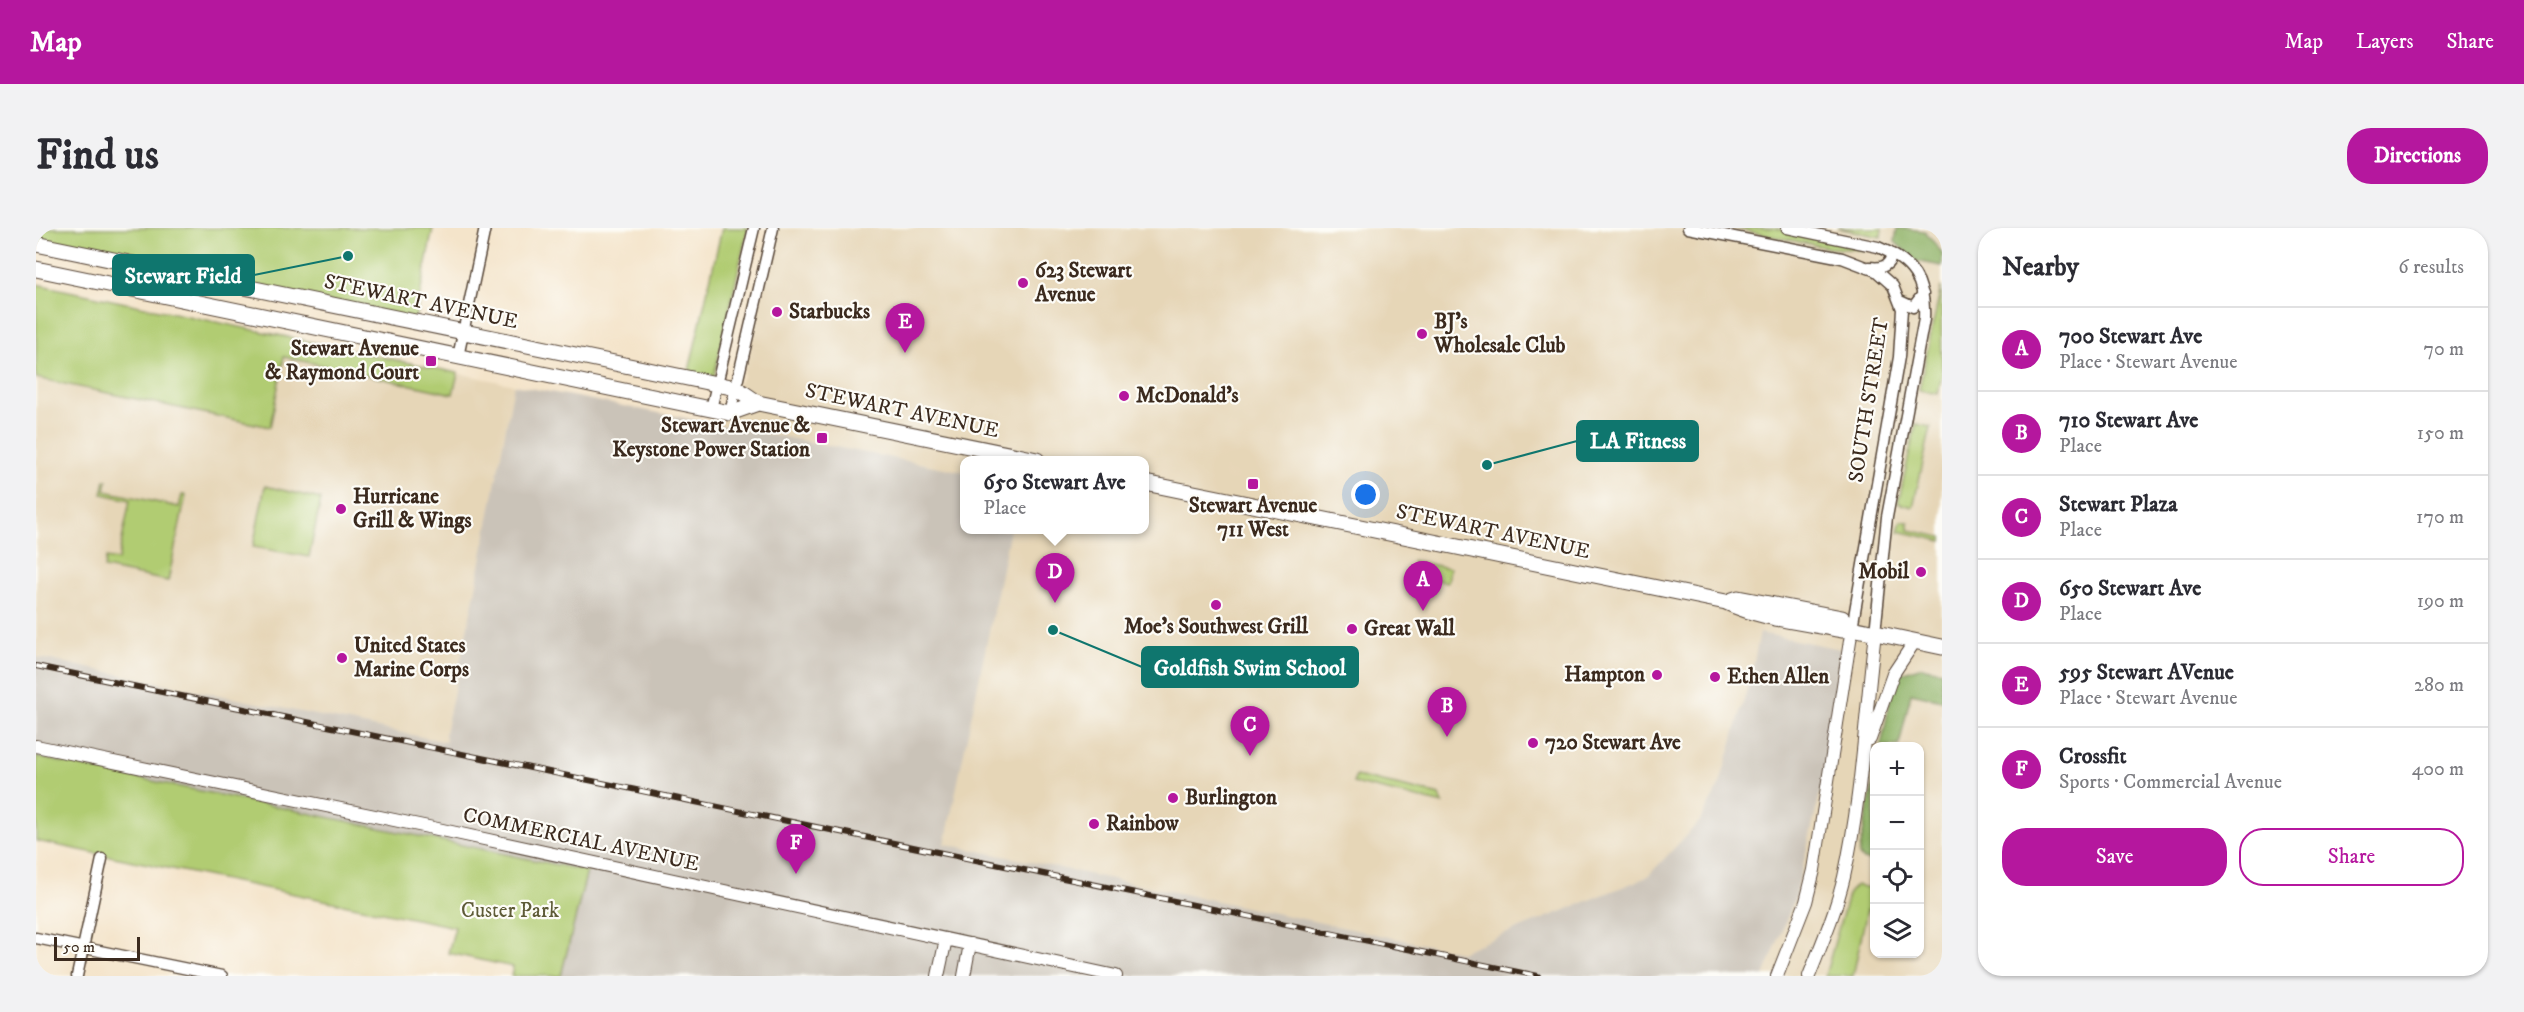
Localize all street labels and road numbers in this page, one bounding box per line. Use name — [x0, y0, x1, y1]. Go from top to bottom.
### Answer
street label: STEWART AVENUE — [322, 269, 520, 335]
street label: SOUTH STREET — [1843, 316, 1895, 484]
street label: STEWART AVENUE — [803, 378, 1001, 444]
street label: STEWART AVENUE — [1394, 499, 1592, 565]
street label: COMMERCIAL AVENUE — [461, 802, 702, 878]

